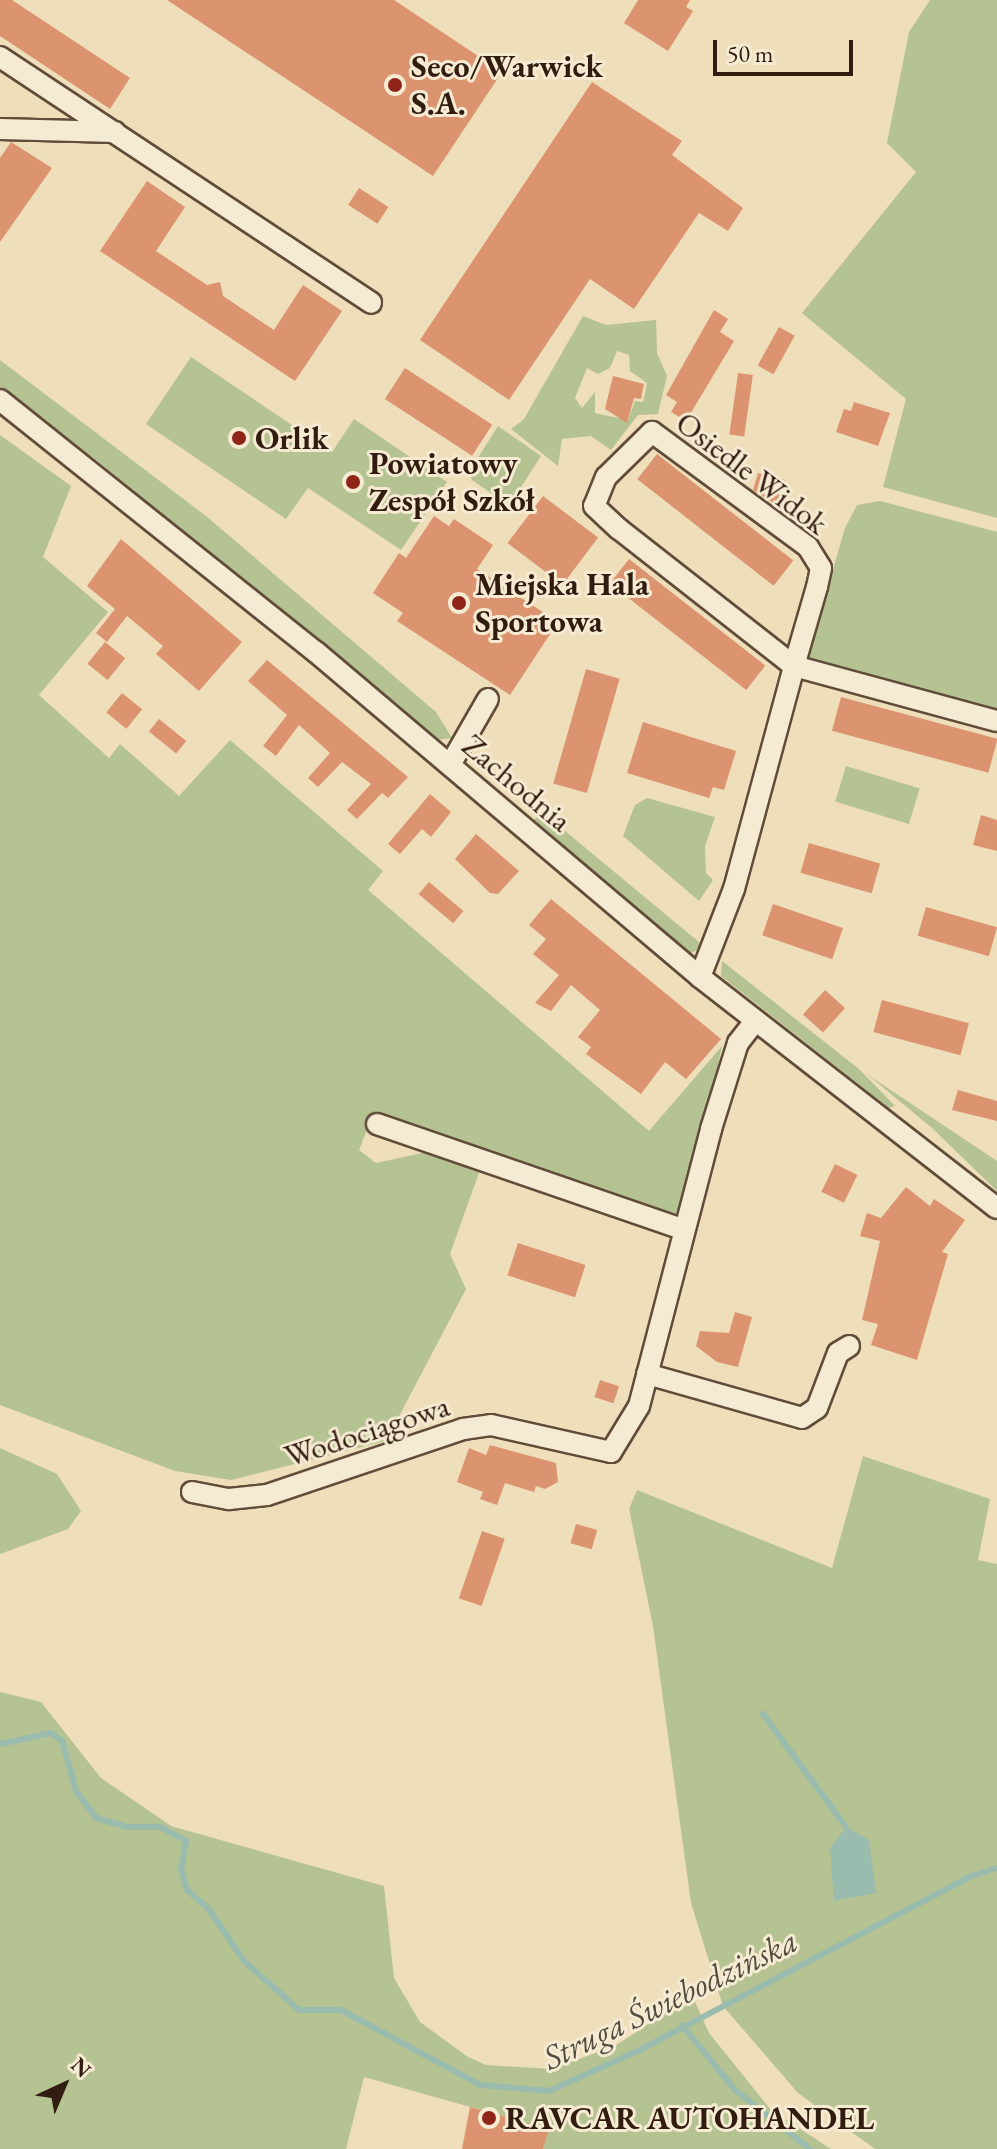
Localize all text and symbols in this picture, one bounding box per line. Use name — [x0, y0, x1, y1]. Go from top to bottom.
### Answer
scale bar — [717, 24, 857, 74]
text: 50 m — [727, 38, 774, 69]
place label: Seco/Warwick S.A. — [411, 48, 603, 123]
marker: Seco/Warwick S.A. — [386, 76, 404, 94]
street label: Osiedle Widok — [668, 403, 836, 543]
place label: Orlik — [255, 419, 329, 457]
marker: Orlik — [230, 429, 248, 447]
place label: Powiatowy Zespół Szkół — [369, 445, 535, 520]
marker: Powiatowy Zespół Szkół — [344, 473, 362, 491]
place label: Miejska Hala Sportowa — [475, 566, 649, 641]
marker: Miejska Hala Sportowa — [450, 594, 468, 612]
street label: Zachodnia — [454, 726, 580, 840]
street label: Wodociągowa — [280, 1386, 454, 1476]
water label: Struga Świebodzińska — [536, 1920, 804, 2078]
north arrow — [24, 2045, 104, 2125]
text: N — [65, 2051, 97, 2084]
place label: RAVCAR AUTOHANDEL — [505, 2099, 874, 2137]
marker: RAVCAR AUTOHANDEL — [480, 2109, 498, 2127]

